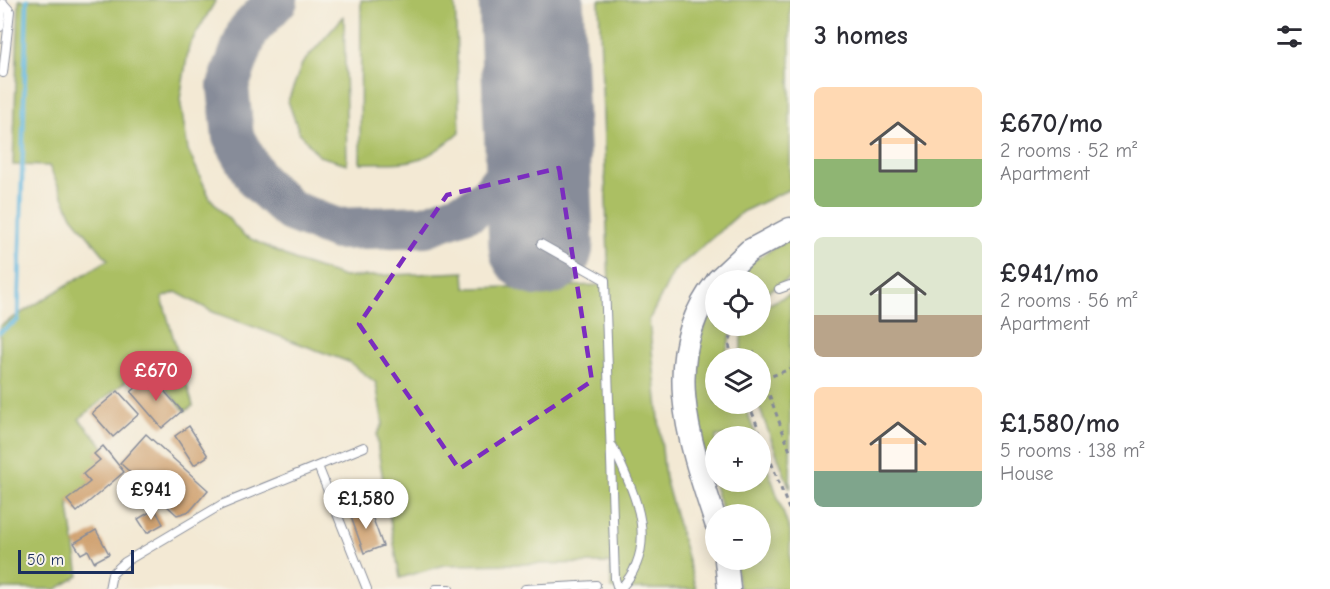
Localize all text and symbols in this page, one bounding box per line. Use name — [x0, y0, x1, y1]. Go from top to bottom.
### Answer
icon: filters — [1273, 20, 1306, 53]
text: 3 homes — [814, 21, 908, 51]
text: £670/mo — [1000, 109, 1103, 139]
icon: home — [862, 111, 934, 183]
text: 2 rooms · 52 m² — [1000, 139, 1137, 162]
text: Apartment — [1000, 162, 1090, 185]
text: £941/mo — [1000, 259, 1099, 289]
icon: home — [862, 261, 934, 333]
map controls — [705, 270, 771, 570]
button: locate — [705, 270, 771, 336]
text: 2 rooms · 56 m² — [1000, 289, 1138, 312]
text: Apartment — [1000, 312, 1090, 335]
button: layers — [705, 348, 771, 414]
pin: £670 — [120, 351, 192, 402]
text: £670 — [134, 359, 178, 382]
text: £1,580/mo — [1000, 409, 1120, 439]
icon: home — [862, 411, 934, 483]
button: + — [705, 426, 771, 492]
text: 5 rooms · 138 m² — [1000, 439, 1145, 462]
text: House — [1000, 462, 1054, 485]
pin: £941 — [115, 470, 187, 521]
text: £941 — [131, 478, 171, 501]
pin: £1,580 — [317, 479, 415, 530]
text: £1,580 — [337, 487, 395, 510]
button: − — [705, 504, 771, 570]
scale bar — [18, 547, 134, 574]
text: 50 m — [27, 551, 64, 569]

